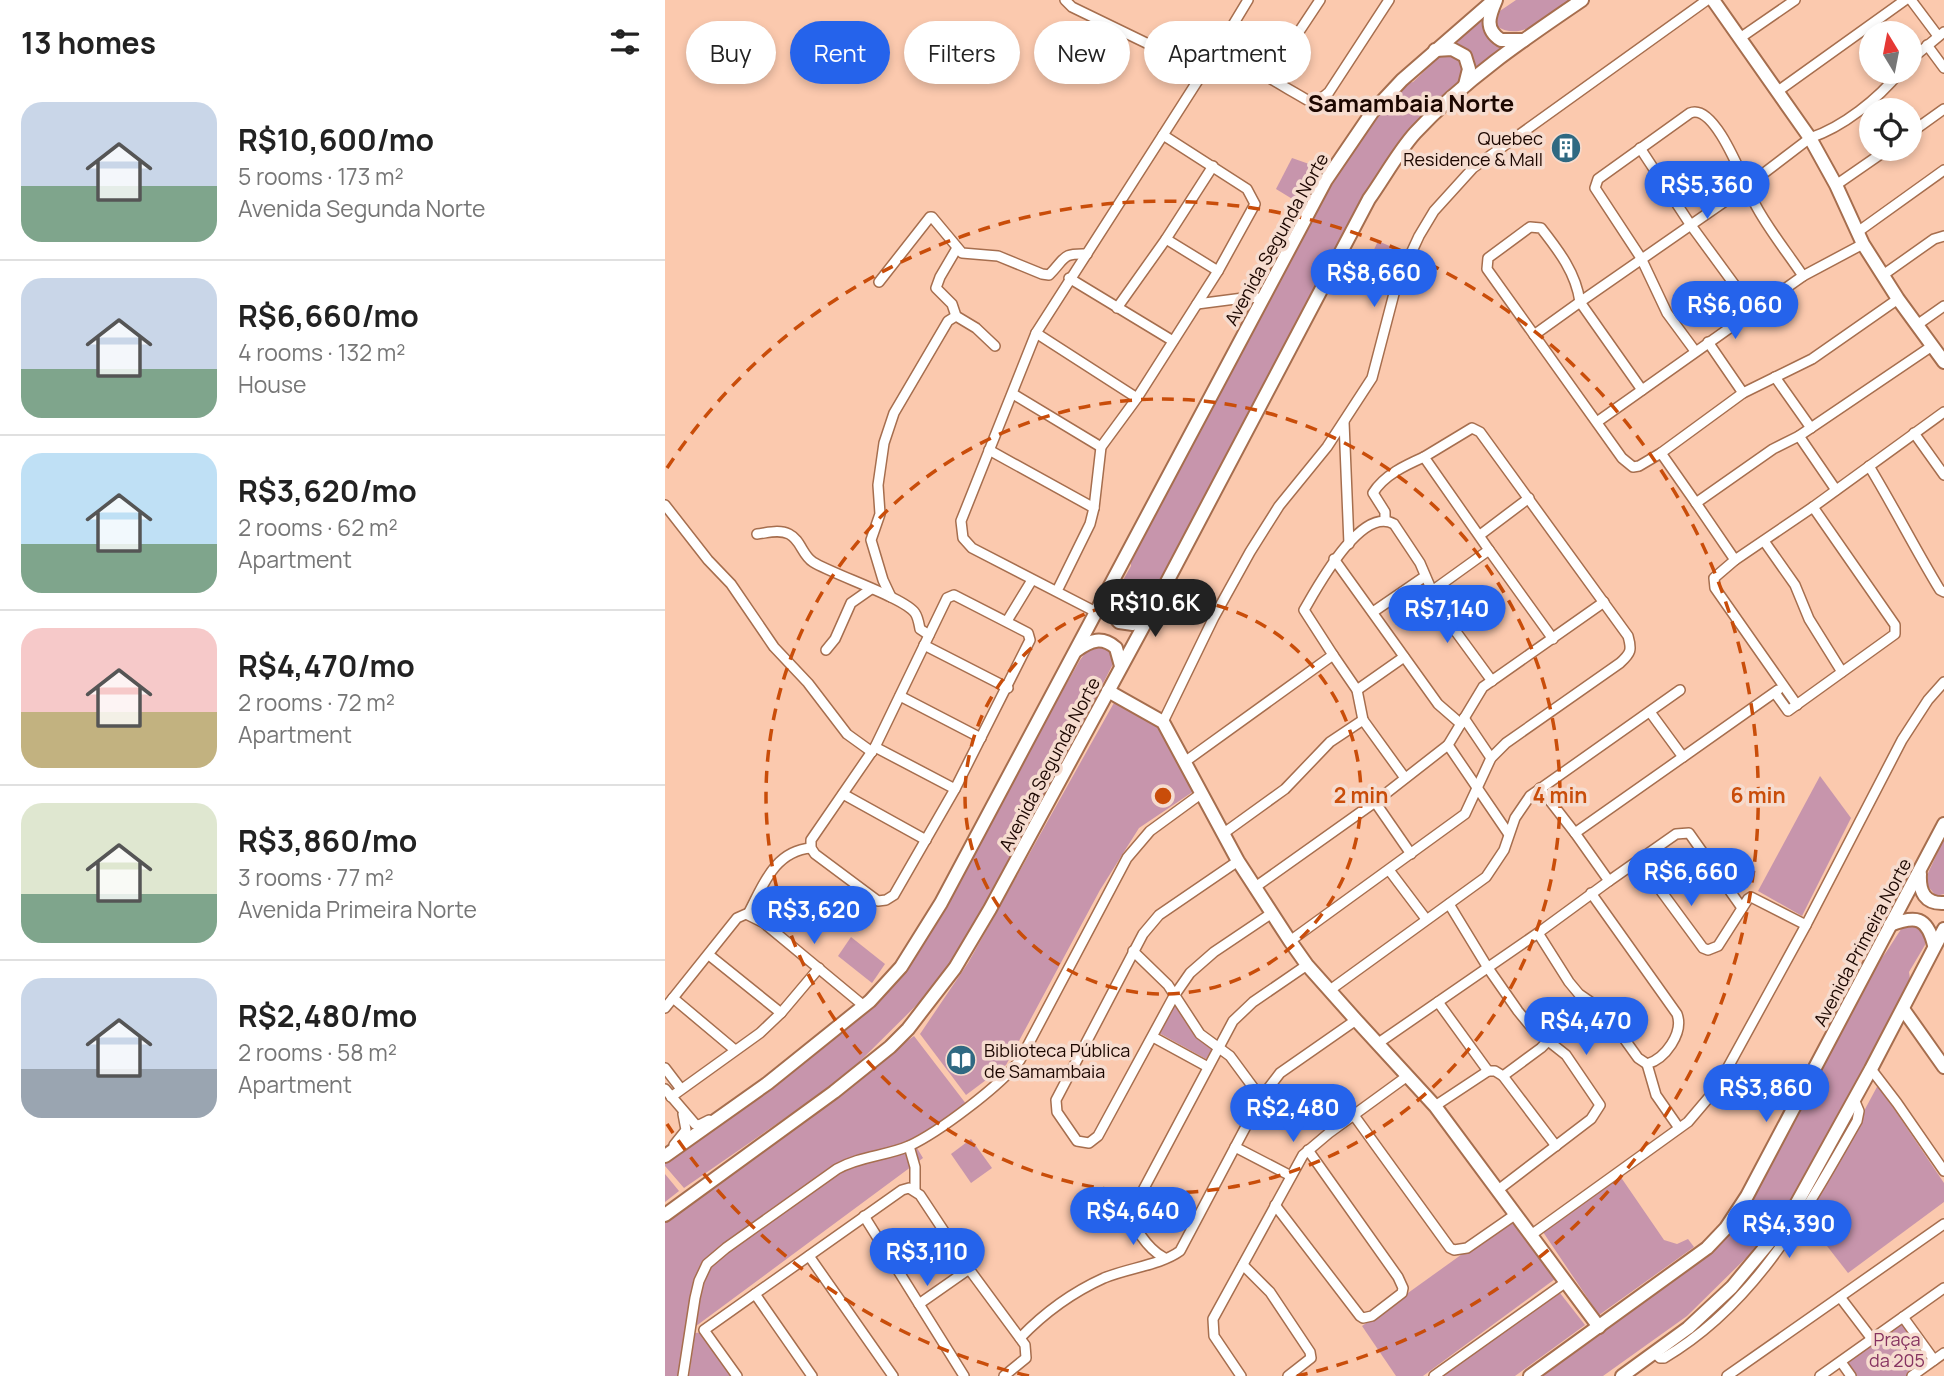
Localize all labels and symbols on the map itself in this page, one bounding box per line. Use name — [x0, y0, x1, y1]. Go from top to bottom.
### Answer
north arrow — [1859, 21, 1921, 84]
district label: Samambaia Norte — [1308, 86, 1514, 119]
place label: Quebec Residence & Mall — [1403, 126, 1543, 171]
building icon: Quebec Residence & Mall — [1549, 131, 1583, 165]
street label: Avenida Segunda Norte — [1219, 149, 1333, 329]
pin: R$5,360 — [1642, 162, 1772, 221]
pin: R$8,660 — [1309, 250, 1439, 309]
pin: R$6,060 — [1670, 282, 1800, 341]
pin: R$10.6K — [1090, 580, 1220, 639]
pin: R$7,140 — [1382, 586, 1512, 645]
street label: Avenida Segunda Norte — [993, 673, 1105, 855]
text: 2 min — [1334, 781, 1388, 809]
text: 4 min — [1533, 781, 1587, 809]
text: 6 min — [1730, 781, 1786, 809]
centre of rings — [1151, 784, 1175, 808]
pin: R$6,660 — [1626, 848, 1756, 908]
street label: Avenida Primeira Norte — [1808, 854, 1916, 1030]
pin: R$3,620 — [749, 886, 879, 946]
pin: R$4,470 — [1521, 998, 1651, 1057]
place label: Biblioteca Pública de Samambaia — [984, 1038, 1130, 1083]
library icon: Biblioteca Pública de Samambaia — [944, 1043, 978, 1077]
pin: R$3,860 — [1701, 1064, 1831, 1124]
pin: R$2,480 — [1228, 1084, 1358, 1144]
pin: R$4,640 — [1068, 1188, 1198, 1247]
pin: R$4,390 — [1724, 1200, 1854, 1260]
pin: R$3,110 — [862, 1228, 992, 1288]
park label: Praça da 205 — [1869, 1327, 1925, 1372]

